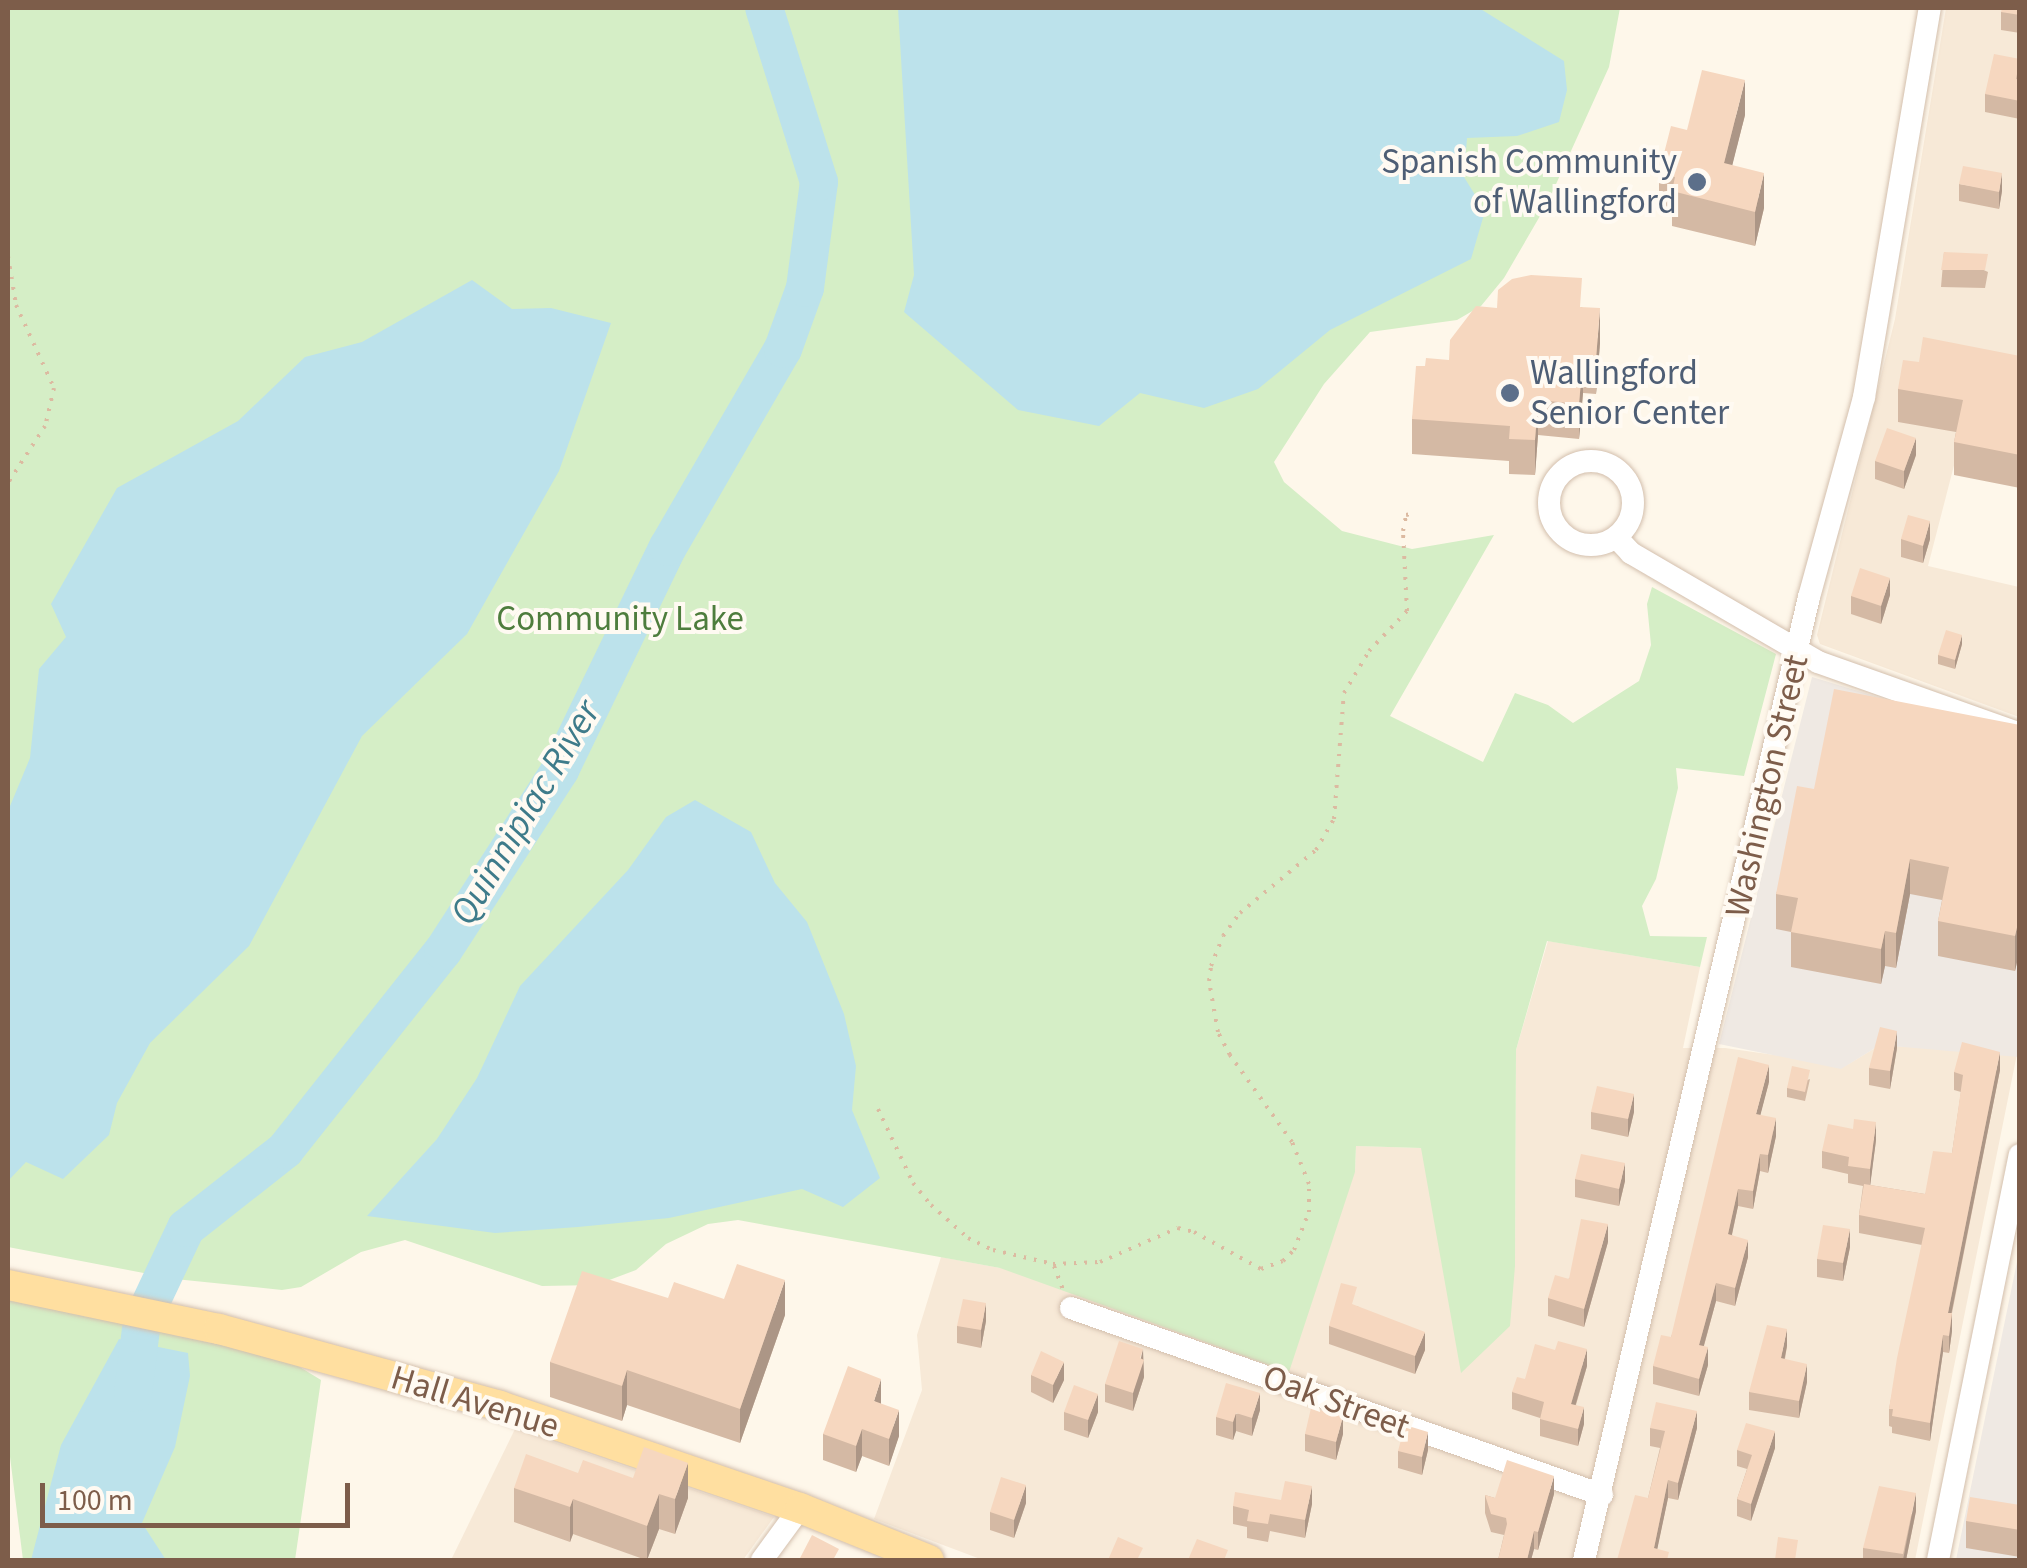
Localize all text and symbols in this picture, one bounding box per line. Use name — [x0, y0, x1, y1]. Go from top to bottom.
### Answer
place label: Spanish Community of Wallingford — [1381, 141, 1677, 223]
marker: Spanish Community of Wallingford — [1686, 171, 1708, 193]
place label: Wallingford Senior Center — [1530, 352, 1729, 434]
marker: Wallingford Senior Center — [1499, 382, 1521, 404]
park label: Community Lake — [496, 598, 744, 640]
street label: Washington Street — [1716, 651, 1818, 921]
water label: Quinnipiac River — [441, 692, 611, 934]
street label: Oak Street — [1257, 1356, 1415, 1448]
street label: Hall Avenue — [386, 1357, 564, 1447]
scale bar — [45, 1463, 355, 1525]
text: 100 m — [57, 1479, 133, 1522]

